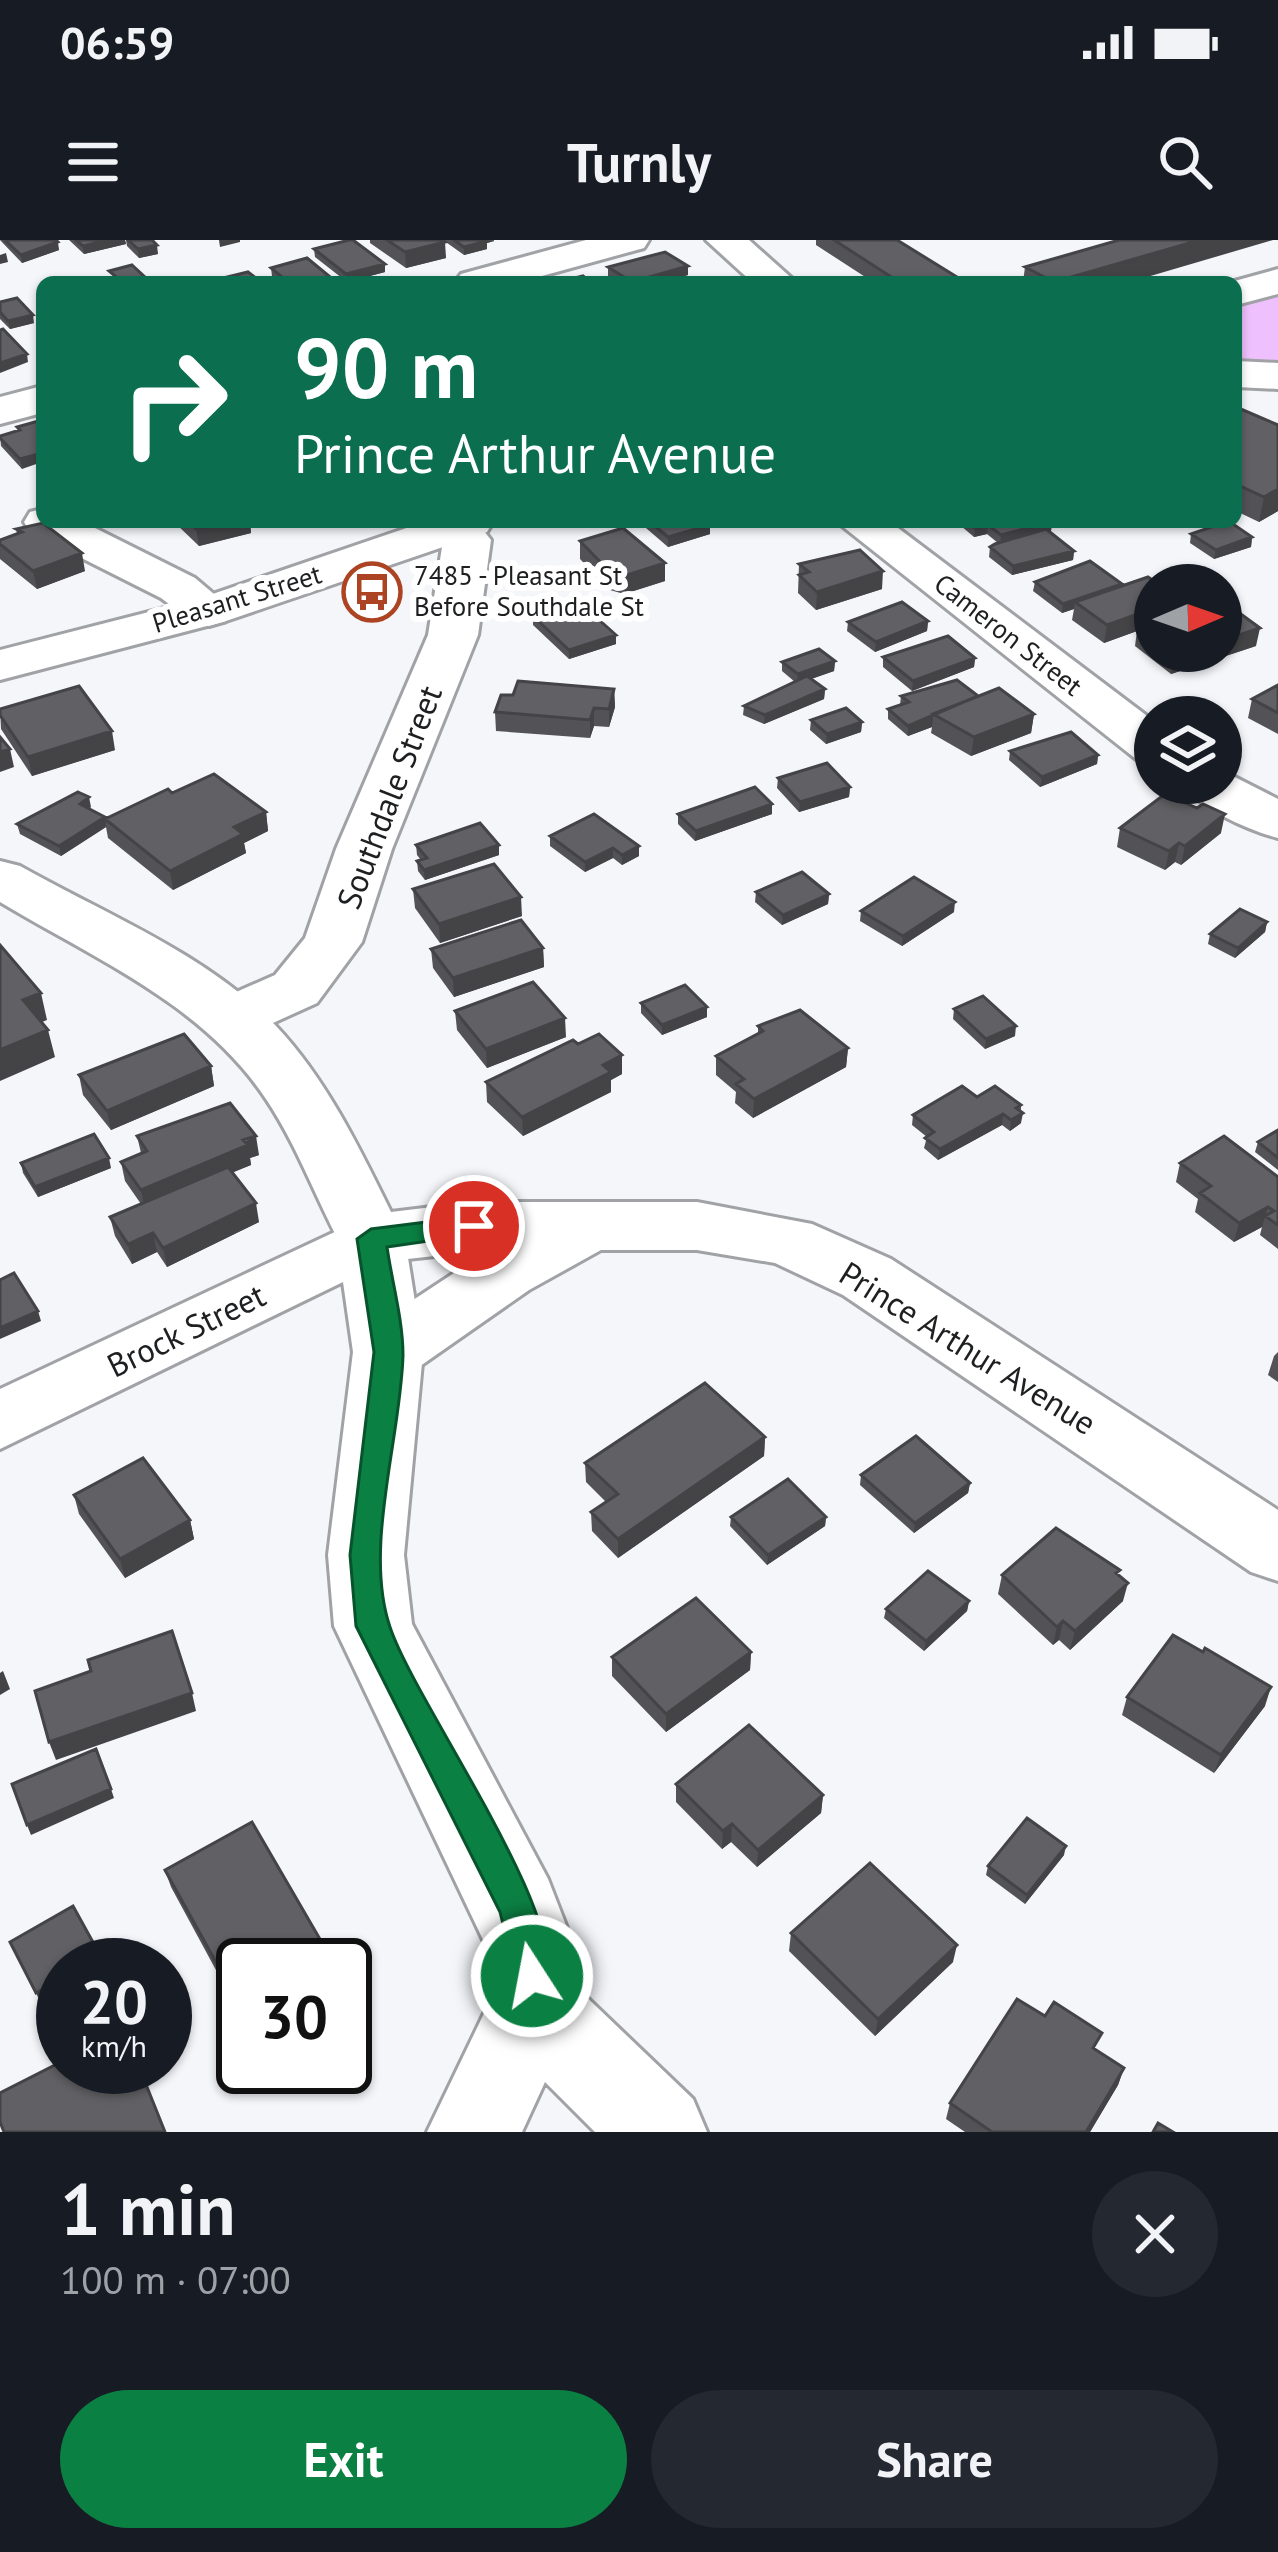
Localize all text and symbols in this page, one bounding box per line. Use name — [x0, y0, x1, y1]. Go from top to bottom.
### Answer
text: 06:59 — [60, 13, 174, 71]
text: Turnly — [567, 127, 711, 197]
icon: menu — [60, 129, 126, 195]
icon: search — [1152, 129, 1218, 195]
text: 90 m — [294, 312, 478, 421]
icon: right — [96, 324, 252, 480]
text: Prince Arthur Avenue — [294, 418, 776, 488]
street label: Pleasant Street — [148, 556, 325, 640]
place label: 7485 - Pleasant St Before Southdale St — [414, 558, 644, 623]
bus stop icon: 7485 - Pleasant St Before Southdale St — [341, 561, 403, 623]
north arrow — [1134, 564, 1242, 672]
map controls — [1134, 564, 1242, 804]
street label: Cameron Street — [928, 566, 1089, 703]
street label: Southdale Street — [326, 679, 451, 915]
button: layers — [1134, 696, 1242, 804]
pin — [423, 1175, 525, 1277]
icon: arrive — [441, 1193, 507, 1259]
street label: Prince Arthur Avenue — [832, 1251, 1105, 1444]
street label: Brock Street — [100, 1273, 272, 1386]
position arrow — [469, 1913, 595, 2039]
speed limit sign: 30 — [216, 1938, 372, 2094]
text: 20 — [80, 1962, 148, 2040]
text: km/h — [81, 2026, 147, 2065]
text: 1 min — [60, 2162, 236, 2255]
button: close — [1092, 2171, 1218, 2297]
text: 100 m · 07:00 — [60, 2254, 291, 2305]
button: Exit — [60, 2390, 627, 2528]
button: Share — [651, 2390, 1218, 2528]

